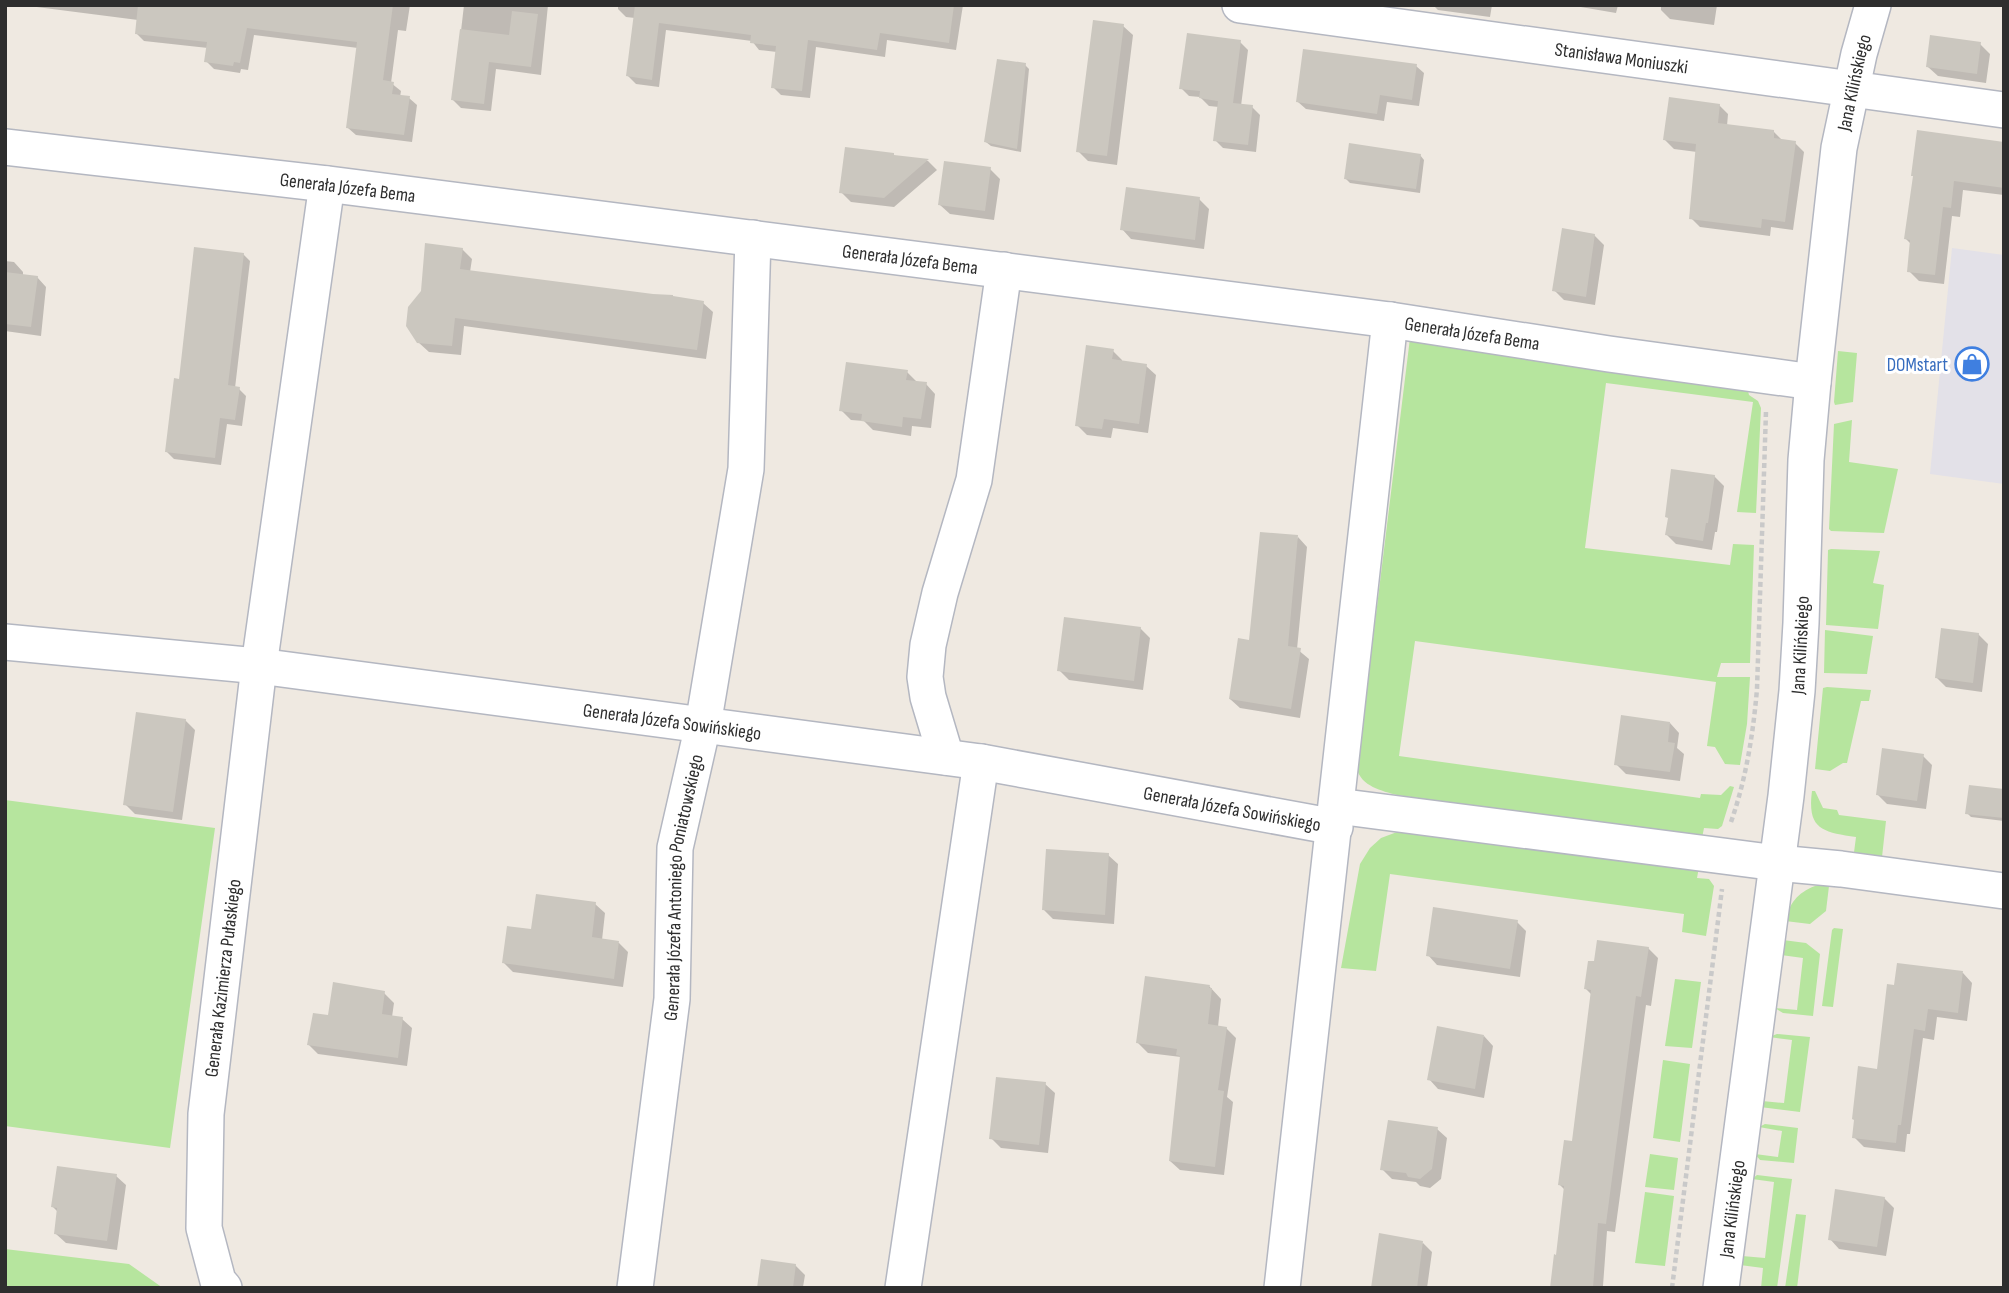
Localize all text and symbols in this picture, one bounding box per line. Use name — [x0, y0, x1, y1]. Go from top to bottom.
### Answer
street label: Jana Kilińskiego — [1833, 32, 1877, 134]
street label: Stanisława Moniuszki — [1553, 38, 1689, 79]
street label: Generała Józefa Bema — [278, 169, 417, 208]
street label: Generała Józefa Bema — [841, 240, 979, 280]
street label: Generała Józefa Bema — [1403, 312, 1541, 356]
shop icon: DOMstart — [1953, 345, 1991, 383]
place label: DOMstart — [1887, 354, 1948, 377]
street label: Jana Kilińskiego — [1787, 596, 1815, 696]
street label: Generała Józefa Sowińskiego — [581, 699, 763, 746]
street label: Generała Józefa Antoniego Poniatowskiego — [659, 752, 709, 1022]
street label: Generała Józefa Sowińskiego — [1142, 782, 1323, 837]
street label: Generała Kazimierza Pułaskiego — [200, 878, 247, 1078]
street label: Jana Kilińskiego — [1715, 1159, 1751, 1260]

